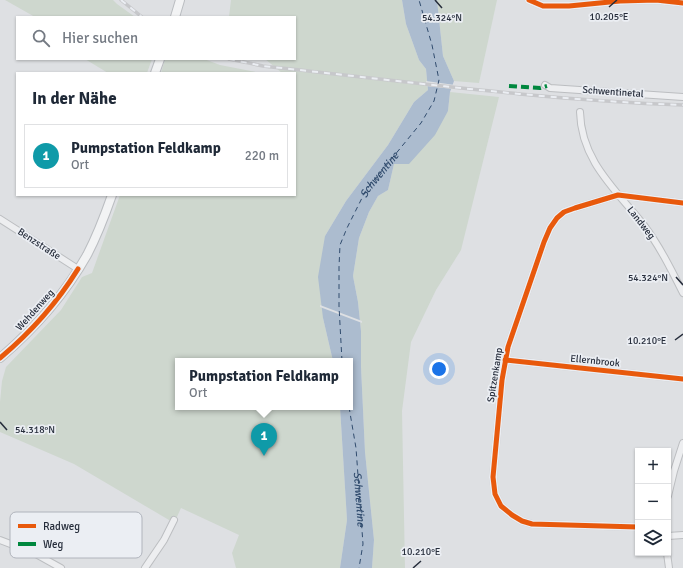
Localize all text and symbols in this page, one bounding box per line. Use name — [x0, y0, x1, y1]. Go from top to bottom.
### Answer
text: 10.205°E — [590, 11, 629, 23]
text: 54.324°N — [422, 12, 462, 24]
search box — [16, 16, 296, 60]
icon: search — [30, 27, 52, 49]
text: Hier suchen — [62, 29, 138, 47]
street label: Schwentinetal — [582, 84, 644, 100]
text: In der Nähe — [32, 88, 117, 109]
text: Pumpstation Feldkamp — [71, 139, 221, 157]
text: 1 — [42, 148, 50, 164]
text: 220 m — [245, 148, 279, 164]
water label: Schwentine — [357, 149, 401, 200]
text: Ort — [71, 157, 89, 173]
street label: Landweg — [624, 204, 658, 242]
street label: Benzstraße — [15, 226, 63, 262]
text: 54.324°N — [628, 272, 668, 284]
street label: Wehdenweg — [13, 287, 57, 333]
text: 10.210°E — [628, 335, 667, 347]
street label: Spitzenkamp — [485, 347, 505, 403]
street label: Ellernbrook — [570, 352, 620, 370]
popup — [175, 358, 353, 410]
your location — [429, 359, 449, 379]
text: Pumpstation Feldkamp — [189, 367, 339, 385]
text: Ort — [189, 385, 207, 401]
pin: 1 — [251, 423, 277, 456]
text: 54.318°N — [15, 424, 55, 436]
map controls — [635, 448, 671, 556]
button: + — [635, 448, 671, 484]
water label: Schwentine — [351, 471, 368, 528]
button: − — [635, 484, 671, 520]
legend — [10, 512, 142, 558]
text: Radweg — [43, 520, 80, 533]
button: layers — [635, 520, 671, 556]
text: Weg — [43, 538, 63, 551]
text: 10.210°E — [402, 546, 441, 558]

